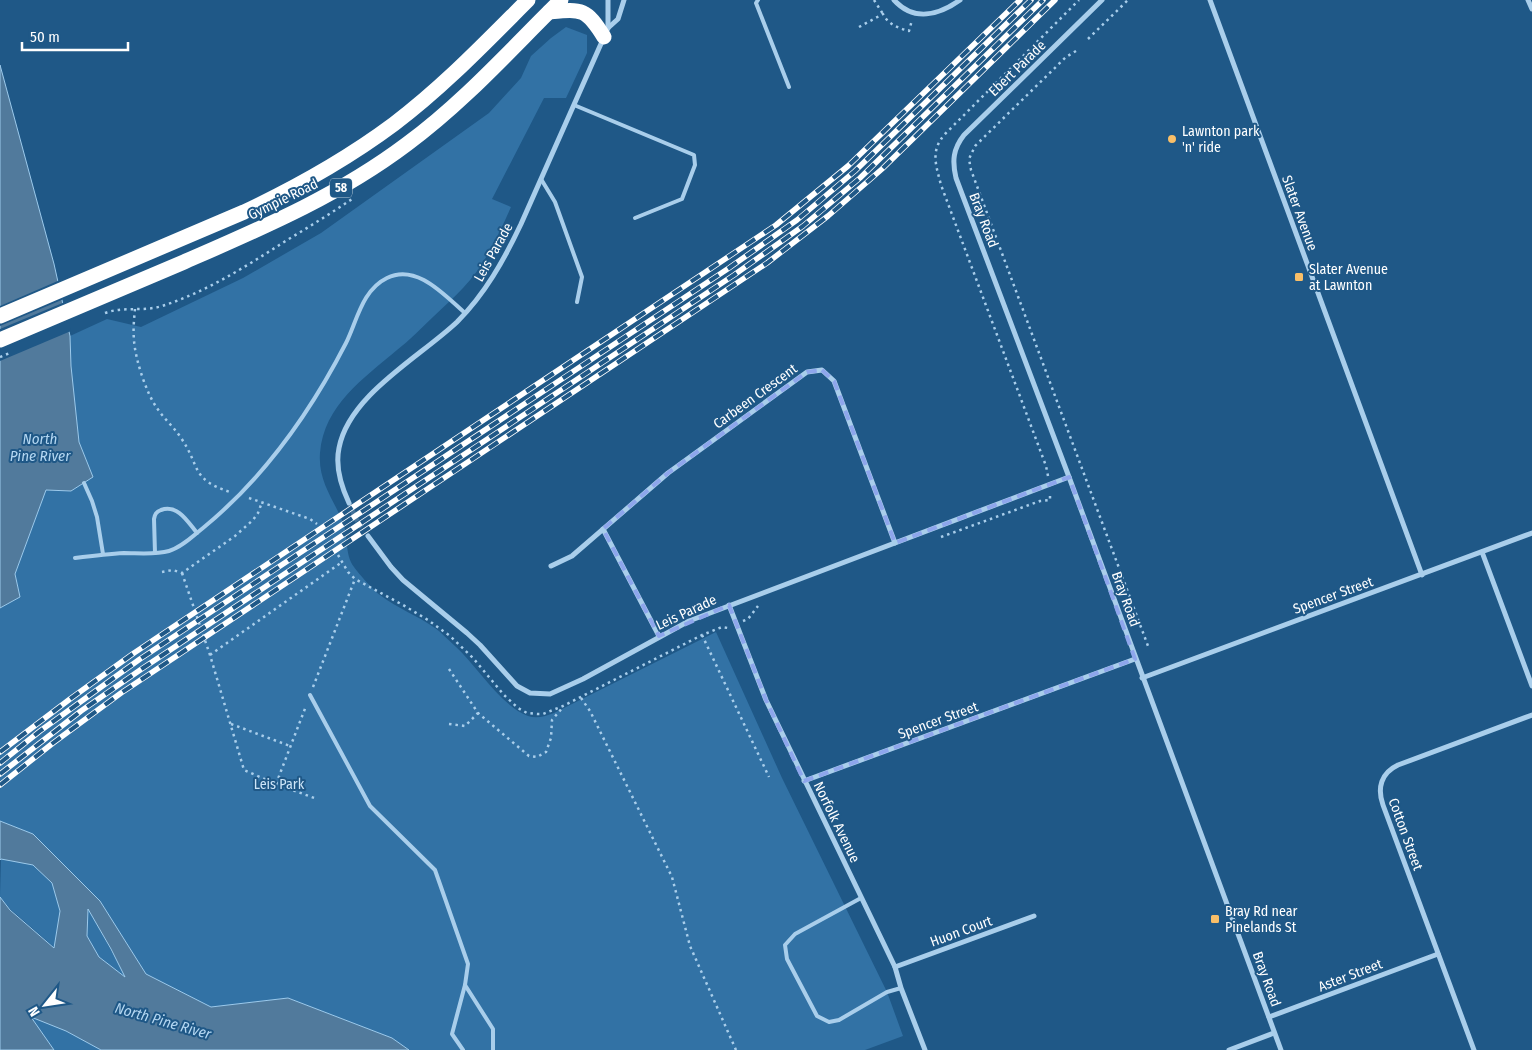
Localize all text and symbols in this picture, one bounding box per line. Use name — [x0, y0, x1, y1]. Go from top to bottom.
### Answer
scale bar — [22, 20, 129, 52]
text: 50 m — [30, 28, 60, 46]
street label: Ebert Parade — [985, 37, 1050, 100]
place label: Lawnton park 'n' ride — [1182, 123, 1260, 156]
marker: Lawnton park 'n' ride — [1166, 133, 1178, 145]
street label: Slater Avenue — [1278, 173, 1321, 253]
street label: Gympie Road — [246, 175, 321, 224]
road number: 58 — [330, 178, 352, 198]
street label: Bray Road — [965, 190, 1002, 250]
street label: Leis Parade — [470, 220, 517, 285]
place label: Slater Avenue at Lawnton — [1309, 261, 1388, 294]
marker: Slater Avenue at Lawnton — [1293, 271, 1305, 283]
street label: Carbeen Crescent — [710, 360, 801, 433]
water label: North Pine River — [10, 430, 71, 465]
street label: Bray Road — [1108, 569, 1143, 629]
street label: Spencer Street — [1291, 573, 1376, 618]
street label: Leis Parade — [653, 591, 719, 634]
street label: Spencer Street — [896, 698, 981, 743]
park label: Leis Park — [254, 776, 305, 793]
street label: Norfolk Avenue — [810, 779, 863, 865]
street label: Cotton Street — [1385, 796, 1427, 873]
place label: Bray Rd near Pinelands St — [1225, 903, 1298, 936]
street label: Huon Court — [928, 912, 995, 951]
marker: Bray Rd near Pinelands St — [1209, 913, 1221, 925]
street label: Bray Road — [1249, 949, 1284, 1009]
street label: Aster Street — [1316, 955, 1385, 995]
north arrow — [20, 980, 70, 1030]
water label: North Pine River — [113, 999, 214, 1044]
text: N — [25, 1003, 44, 1019]

